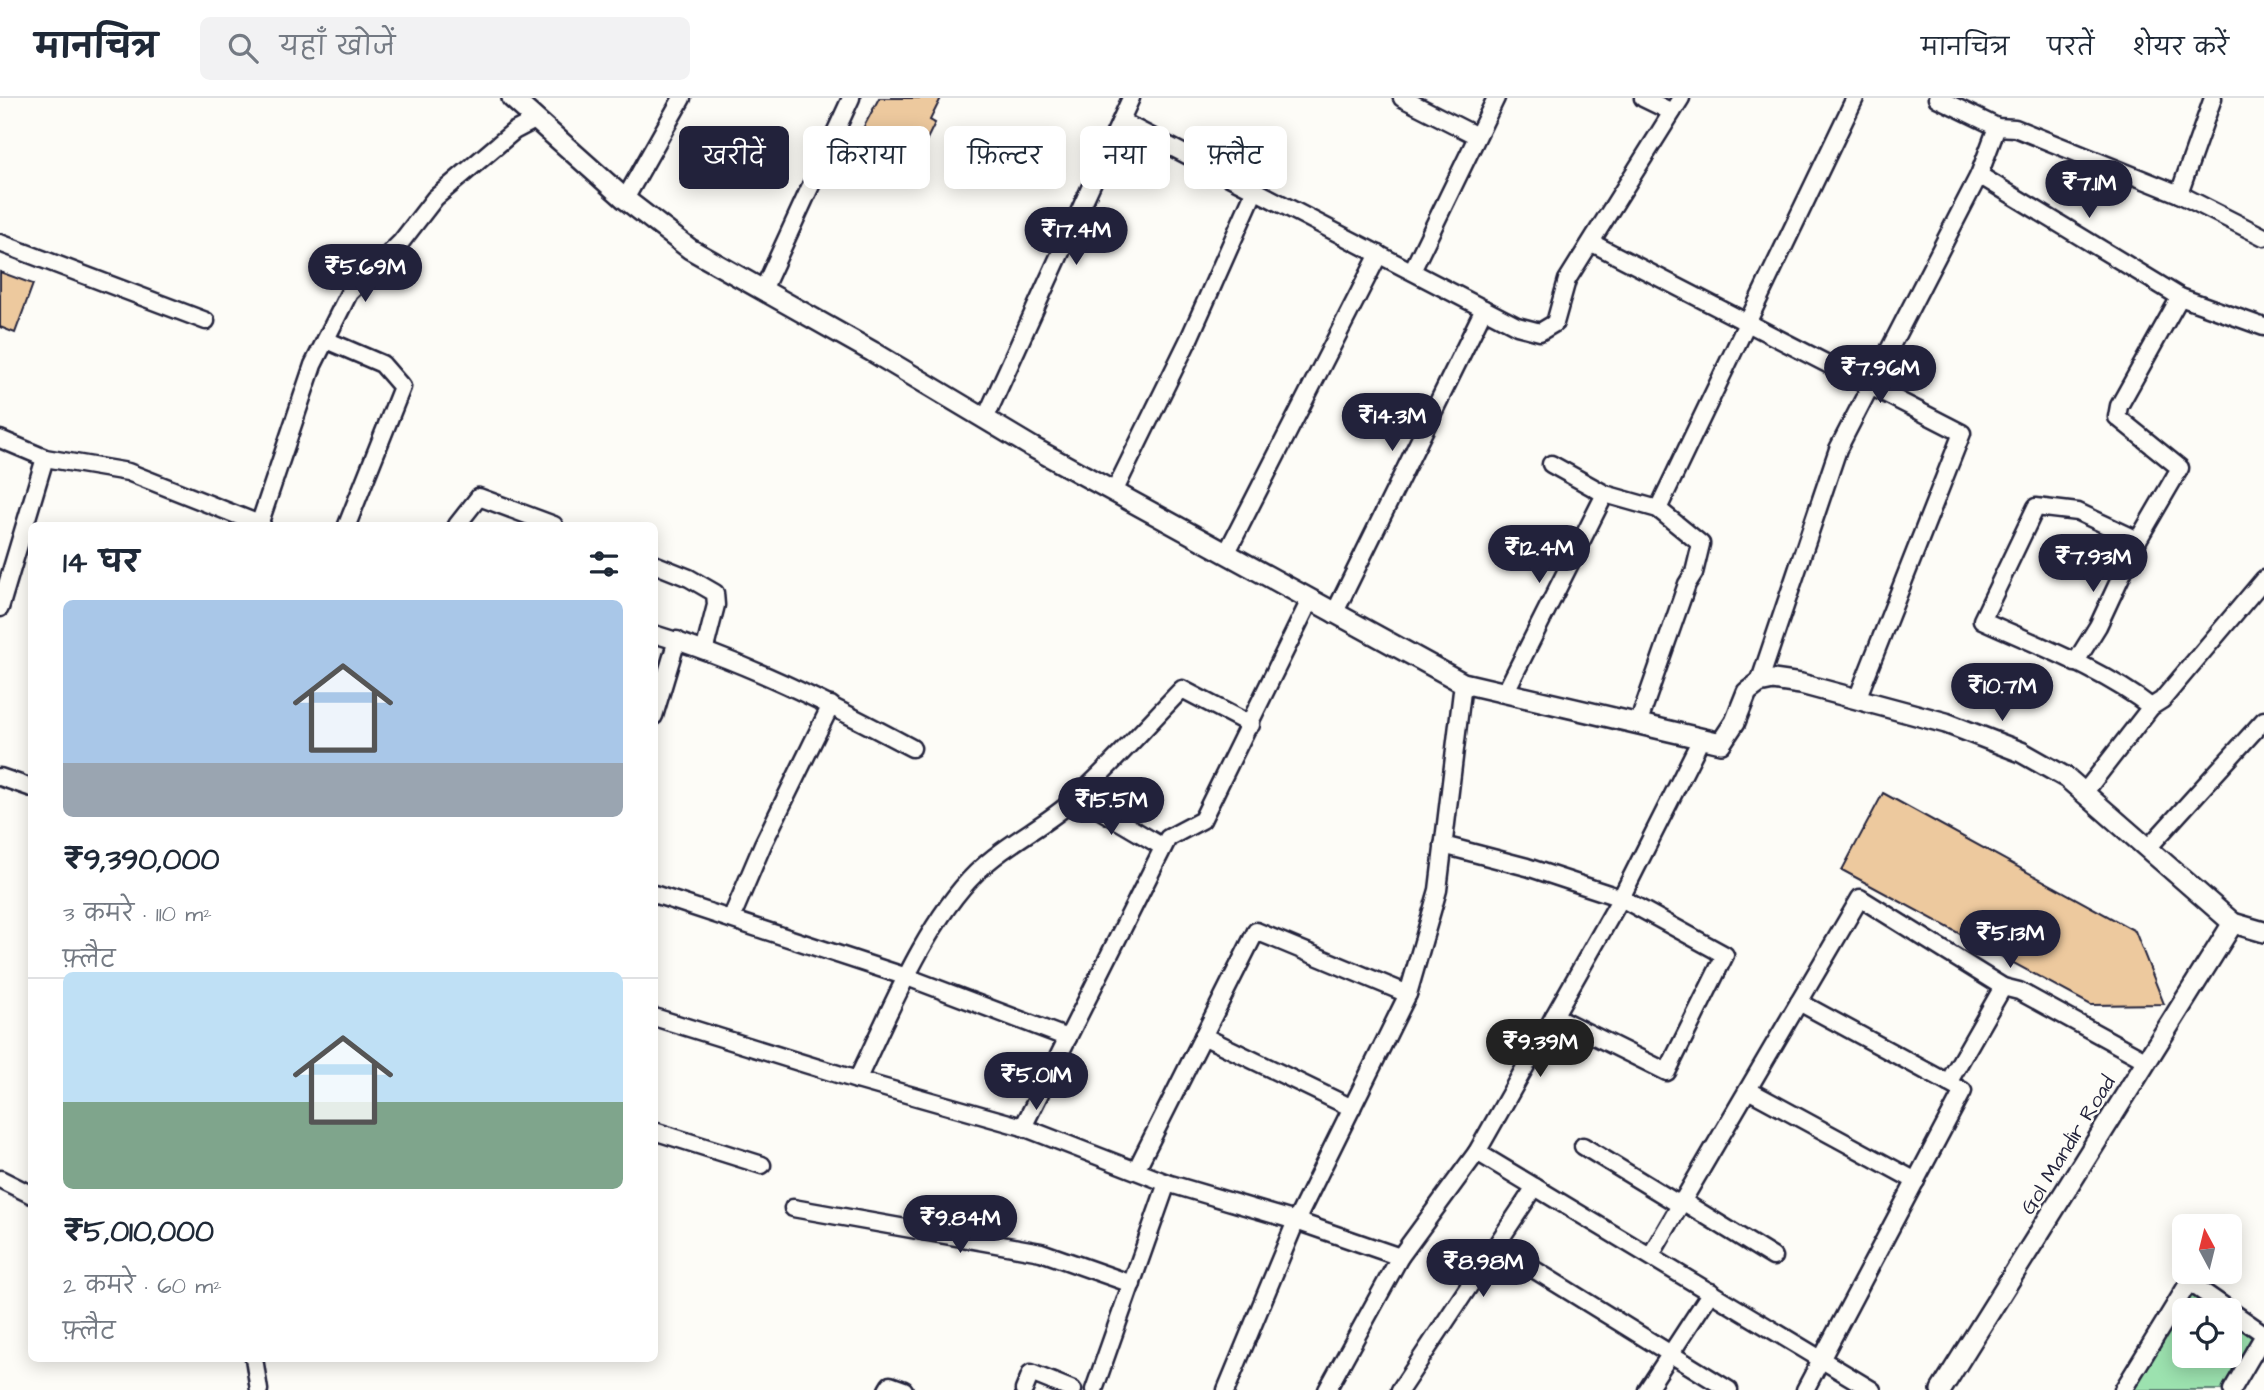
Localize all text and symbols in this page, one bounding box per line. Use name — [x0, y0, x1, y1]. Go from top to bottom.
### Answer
search box — [200, 17, 690, 80]
text: मानचित्र — [35, 24, 158, 70]
icon: search — [224, 29, 262, 67]
text: यहाँ खोजें — [280, 29, 395, 65]
text: मानचित्र — [1921, 31, 2009, 65]
text: परतें — [2047, 31, 2094, 65]
text: शेयर करें — [2132, 31, 2229, 65]
chip: खरीदें — [679, 126, 789, 189]
chip: किराया — [803, 126, 930, 189]
chip: फ़िल्टर — [944, 126, 1066, 189]
chip: नया — [1080, 126, 1170, 189]
chip: फ़्लैट — [1184, 126, 1287, 189]
pin: ₹7.1M — [2040, 160, 2138, 220]
text: ₹7.1M — [2061, 167, 2117, 199]
pin: ₹17.4M — [1019, 208, 1133, 267]
text: ₹17.4M — [1041, 214, 1111, 246]
pin: ₹5.69M — [308, 244, 422, 304]
text: ₹5.69M — [324, 251, 406, 283]
pin: ₹7.96M — [1823, 345, 1937, 405]
text: ₹7.96M — [1840, 352, 1920, 384]
pin: ₹14.3M — [1335, 394, 1449, 453]
text: ₹14.3M — [1358, 400, 1426, 432]
pin: ₹12.4M — [1482, 526, 1596, 585]
text: ₹12.4M — [1504, 532, 1574, 564]
pin: ₹7.93M — [2036, 534, 2150, 594]
text: ₹7.93M — [2055, 541, 2131, 573]
text: 14 घर — [63, 542, 139, 584]
icon: filters — [585, 545, 623, 583]
icon: home — [280, 645, 406, 771]
pin: ₹10.7M — [1945, 664, 2059, 723]
text: ₹10.7M — [1967, 670, 2037, 702]
pin: ₹15.5M — [1054, 778, 1168, 837]
text: ₹15.5M — [1074, 784, 1148, 816]
text: ₹9,390,000 — [63, 839, 219, 881]
text: 3 कमरे · 110 m² — [63, 898, 212, 930]
pin: ₹5.13M — [1953, 910, 2067, 970]
text: ₹5.13M — [1976, 917, 2044, 949]
text: फ़्लैट — [63, 944, 115, 976]
icon: home — [280, 1017, 406, 1143]
pin: ₹9.39M — [1483, 1020, 1597, 1079]
text: ₹9.39M — [1502, 1026, 1578, 1058]
pin: ₹5.01M — [979, 1052, 1093, 1112]
text: ₹5.01M — [1000, 1059, 1072, 1091]
street label: Gol Mandir Road — [2014, 1070, 2122, 1220]
pin: ₹9.84M — [903, 1196, 1017, 1255]
text: ₹9.84M — [919, 1202, 1001, 1234]
text: ₹5,010,000 — [63, 1211, 214, 1253]
north arrow — [2172, 1214, 2242, 1284]
map controls — [2172, 1214, 2242, 1368]
pin: ₹8.98M — [1426, 1240, 1540, 1299]
text: ₹8.98M — [1443, 1246, 1523, 1278]
text: 2 कमरे · 60 m² — [63, 1270, 222, 1302]
button: locate — [2172, 1298, 2242, 1368]
text: फ़्लैट — [63, 1316, 115, 1348]

